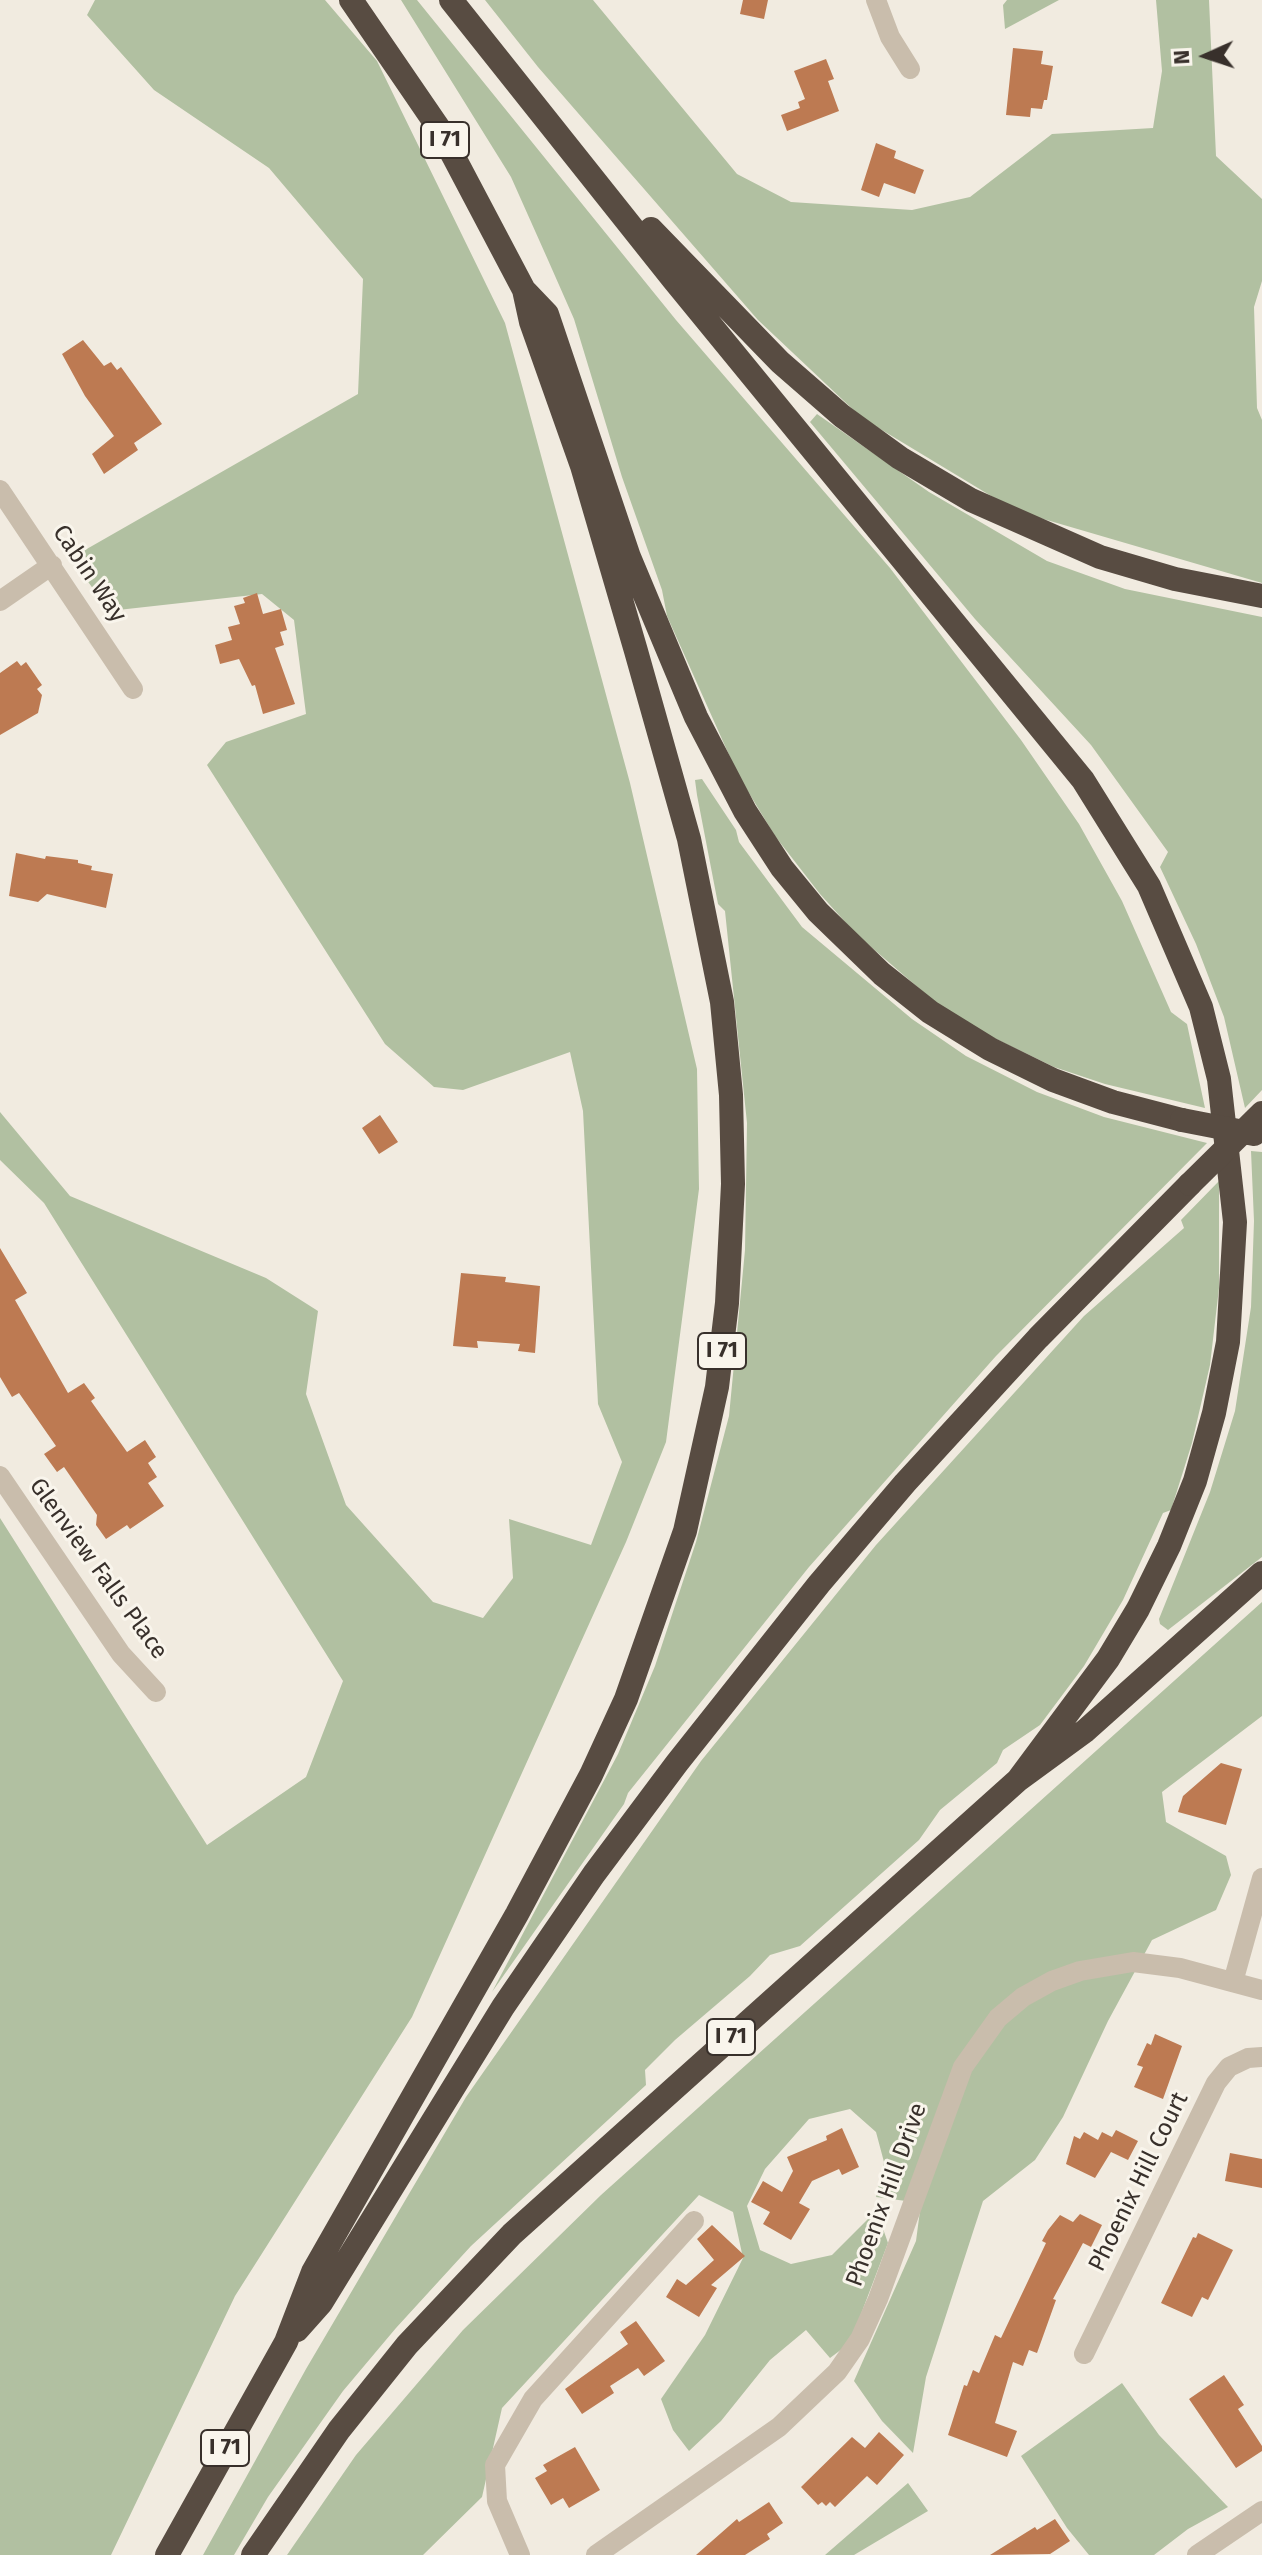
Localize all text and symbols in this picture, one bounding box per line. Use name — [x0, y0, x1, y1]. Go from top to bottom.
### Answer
north arrow — [1166, 16, 1246, 96]
text: N — [1168, 49, 1195, 65]
road number: I 71 — [421, 122, 469, 158]
street label: Cabin Way — [46, 520, 132, 628]
road number: I 71 — [698, 1333, 746, 1369]
street label: Glenview Falls Place — [23, 1473, 173, 1665]
road number: I 71 — [707, 2019, 755, 2055]
street label: Phoenix Hill Court — [1083, 2088, 1195, 2276]
street label: Phoenix Hill Drive — [840, 2099, 934, 2291]
road number: I 71 — [201, 2430, 249, 2466]

